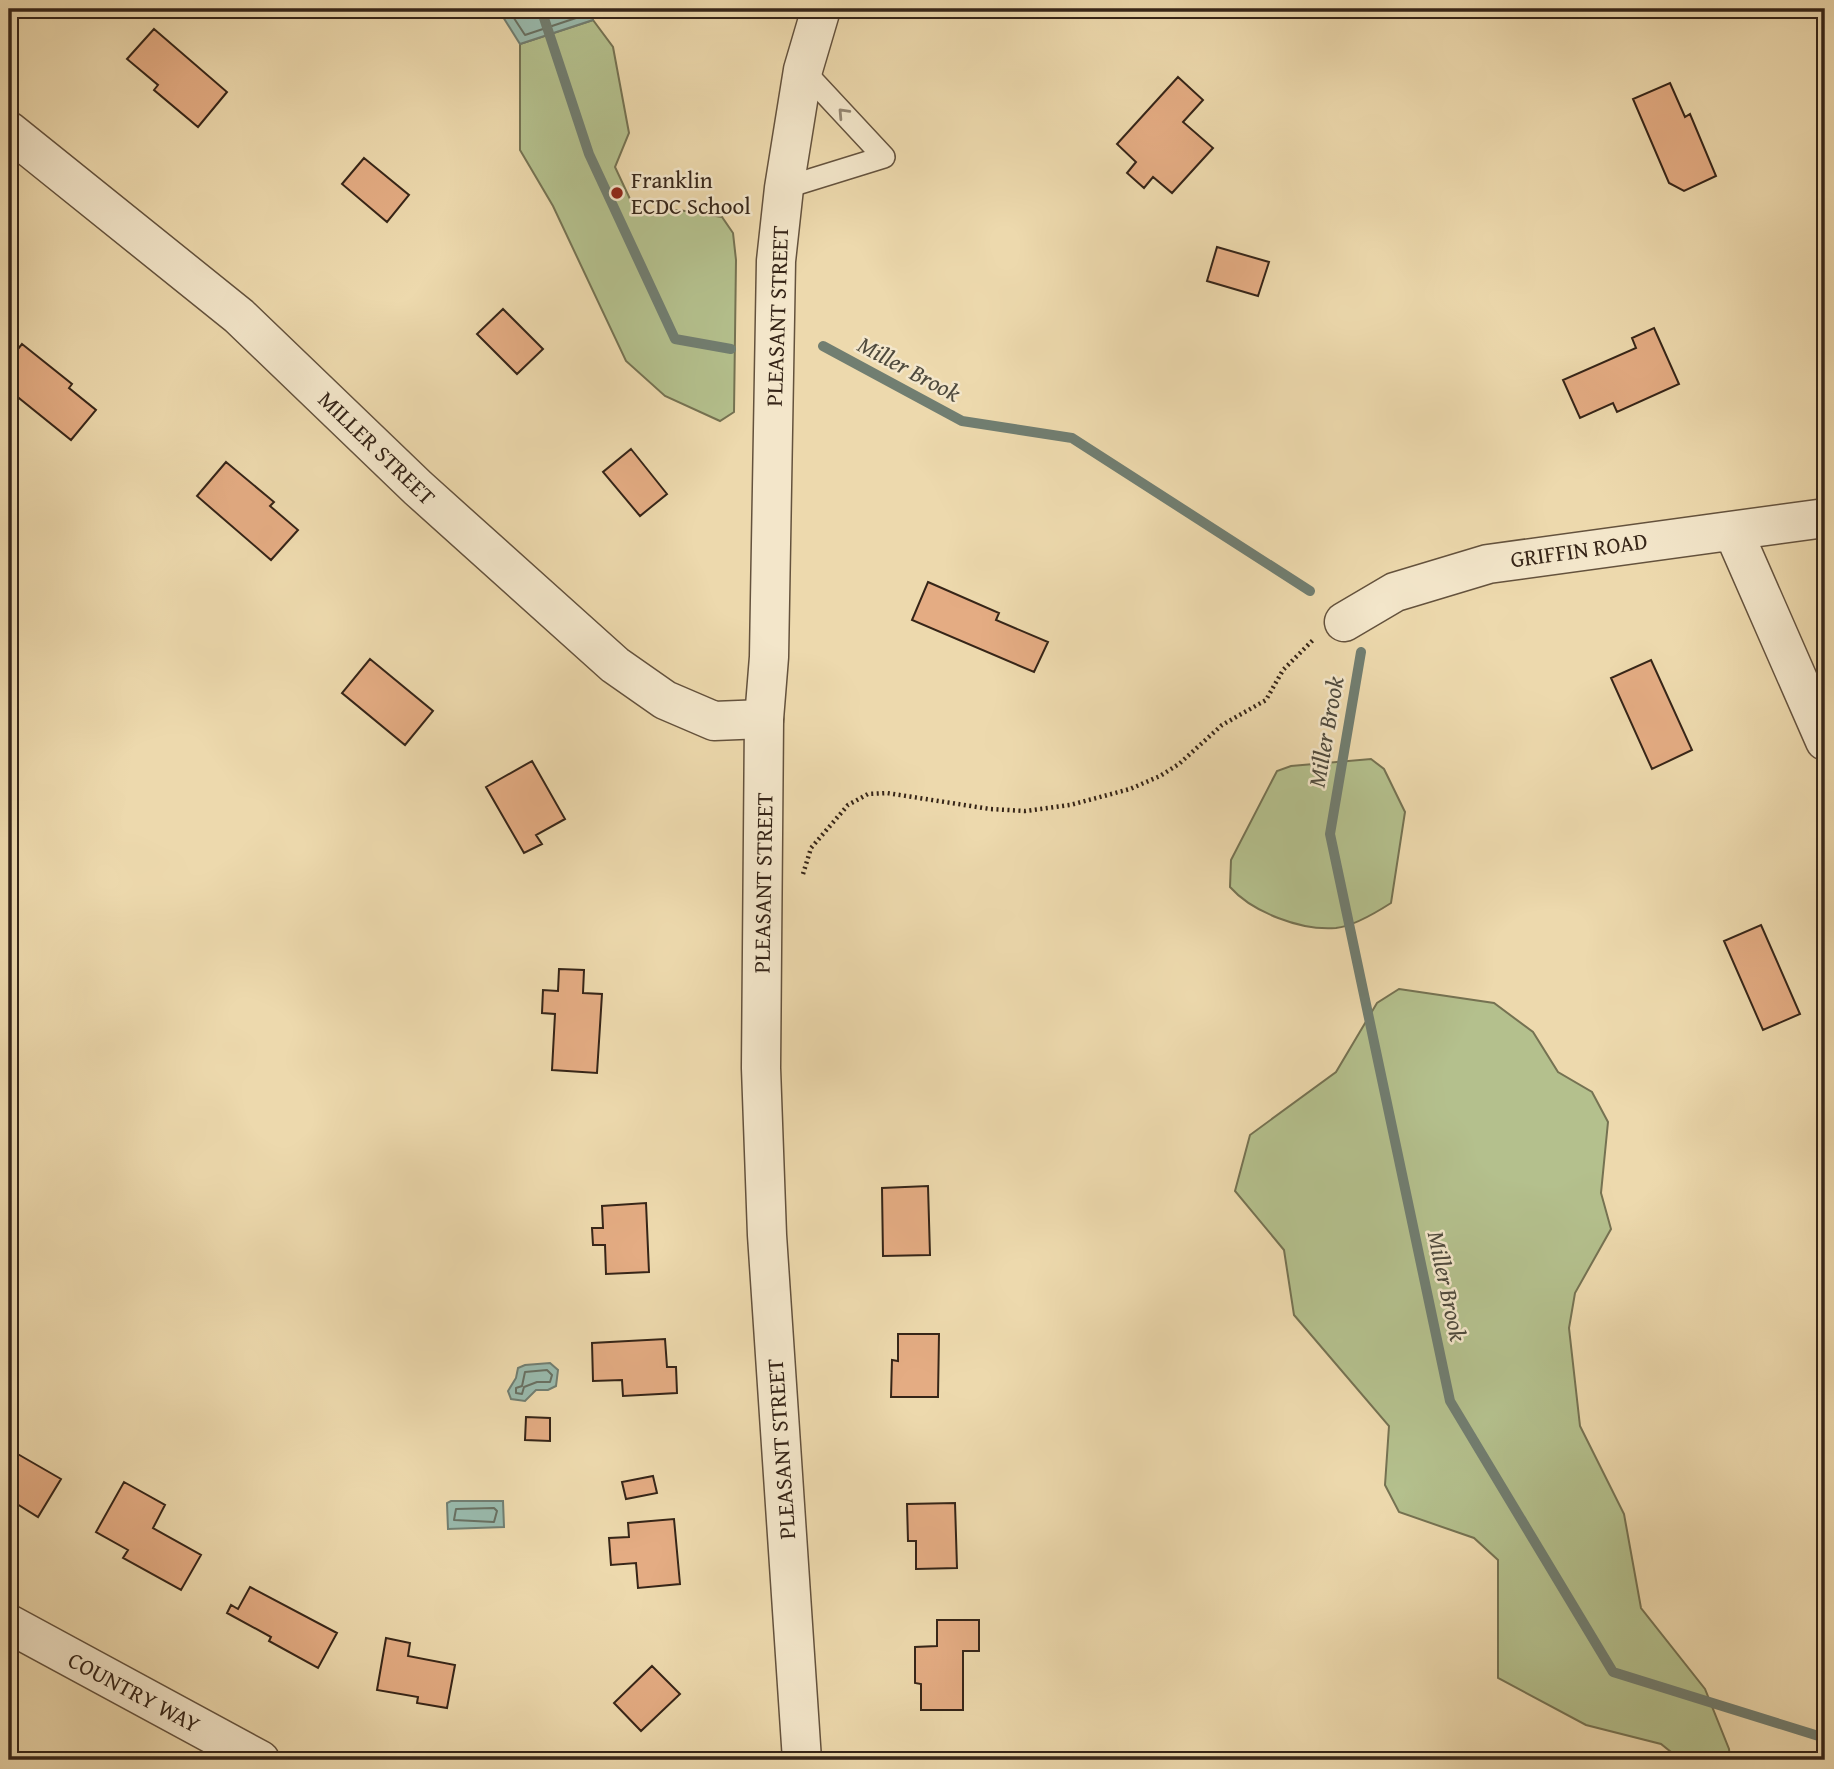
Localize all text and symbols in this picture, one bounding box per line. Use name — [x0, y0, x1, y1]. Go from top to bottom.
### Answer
one-way arrow — [839, 108, 852, 121]
place label: Franklin ECDC School — [631, 163, 751, 222]
marker: Franklin ECDC School — [609, 185, 625, 201]
street label: PLEASANT STREET — [757, 225, 796, 407]
water label: Miller Brook — [852, 327, 967, 410]
street label: MILLER STREET — [311, 383, 443, 512]
street label: GRIFFIN ROAD — [1508, 524, 1650, 575]
water label: Miller Brook — [1299, 674, 1352, 790]
street label: PLEASANT STREET — [744, 792, 781, 974]
water label: Miller Brook — [1419, 1228, 1476, 1344]
street label: PLEASANT STREET — [758, 1358, 803, 1540]
street label: COUNTRY WAY — [62, 1643, 206, 1740]

